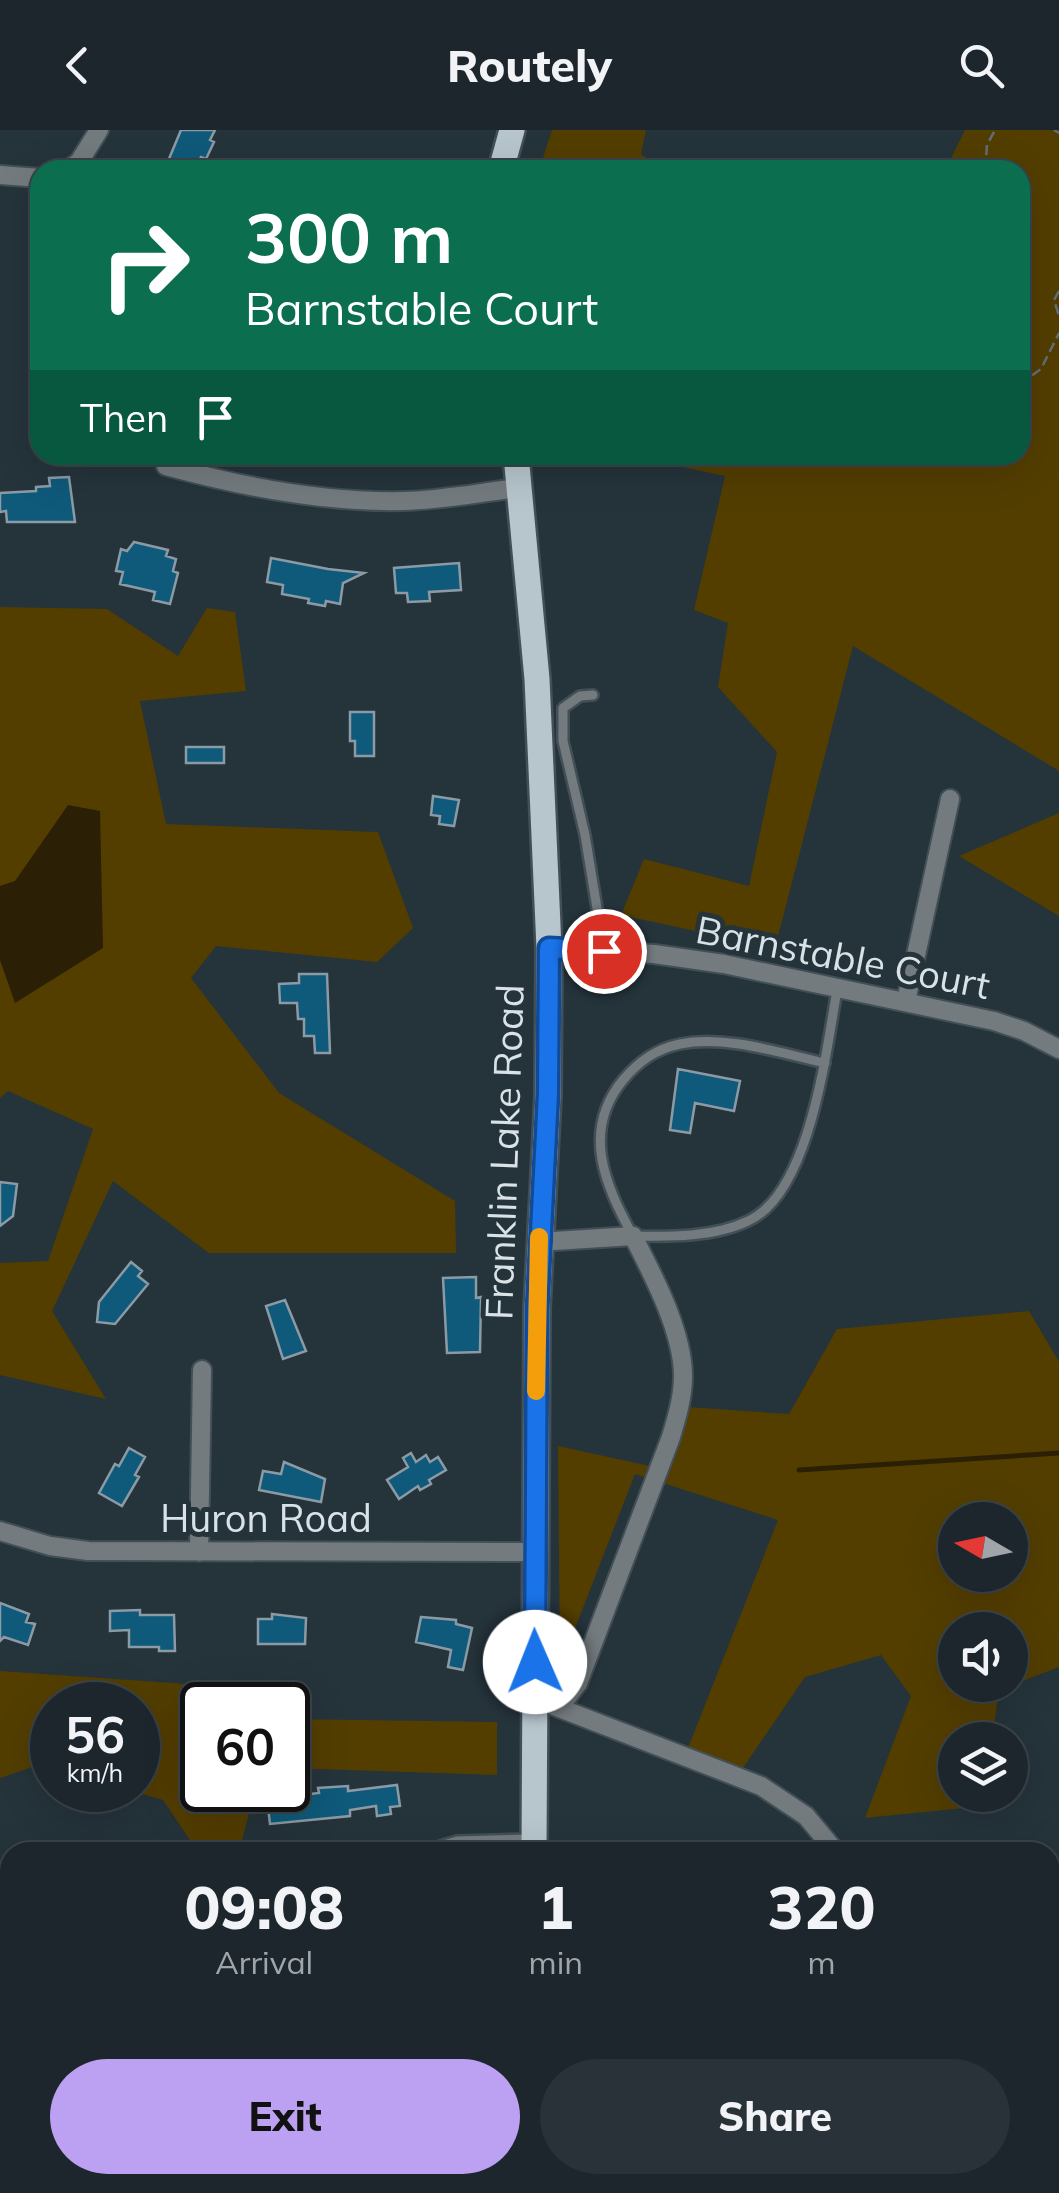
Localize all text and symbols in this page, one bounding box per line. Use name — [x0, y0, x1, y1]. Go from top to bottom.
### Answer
text: Routely — [447, 37, 612, 93]
icon: back — [50, 38, 105, 93]
icon: search — [954, 38, 1009, 93]
text: 300 m — [245, 193, 453, 281]
icon: right — [80, 200, 210, 330]
text: Barnstable Court — [245, 280, 598, 336]
icon: arrive — [188, 390, 243, 445]
text: Then — [80, 394, 168, 442]
street label: Barnstable Court — [692, 905, 994, 1009]
pin — [562, 909, 647, 994]
icon: arrive — [577, 924, 632, 979]
street label: Franklin Lake Road — [474, 983, 534, 1321]
street label: Huron Road — [160, 1494, 372, 1542]
north arrow — [938, 1502, 1028, 1592]
map controls — [938, 1502, 1028, 1812]
position arrow — [483, 1610, 587, 1714]
button: sound — [938, 1612, 1028, 1702]
speed limit sign: 60 — [180, 1682, 310, 1812]
text: 56 — [65, 1703, 125, 1766]
button: layers — [938, 1722, 1028, 1812]
text: km/h — [67, 1757, 123, 1788]
text: 09:08 — [184, 1869, 344, 1944]
text: 1 — [538, 1869, 574, 1944]
text: 320 — [767, 1869, 875, 1944]
text: Arrival — [215, 1942, 313, 1982]
text: min — [529, 1942, 583, 1982]
text: m — [807, 1942, 836, 1982]
button: Exit — [50, 2059, 520, 2174]
button: Share — [540, 2059, 1010, 2174]

